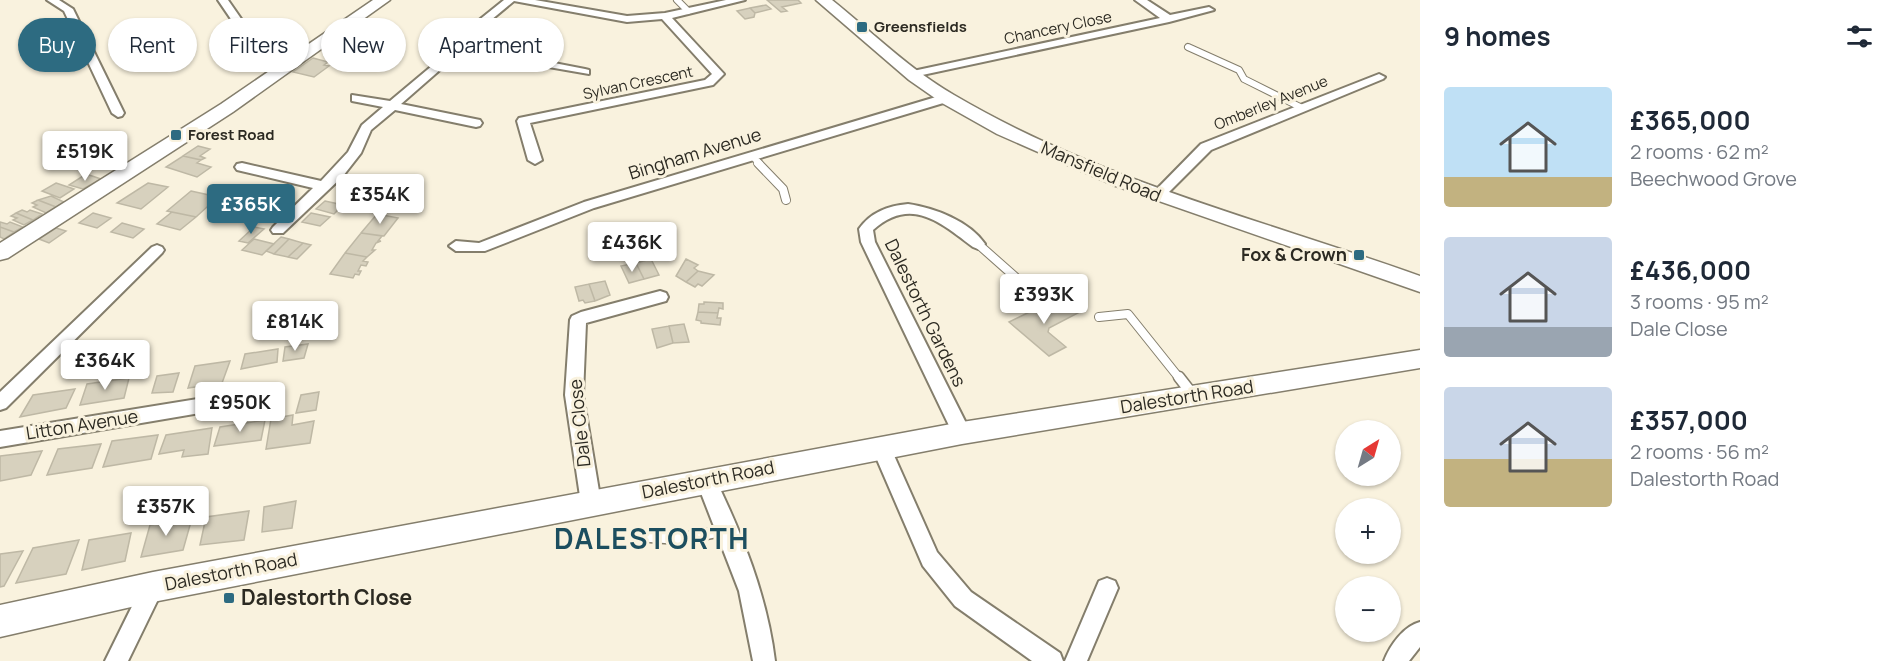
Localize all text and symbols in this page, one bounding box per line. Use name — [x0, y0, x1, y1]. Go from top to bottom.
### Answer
street label: Chancery Close — [1002, 6, 1114, 49]
place label: Greensfields — [874, 16, 967, 37]
chip: Buy — [18, 18, 96, 72]
chip: Rent — [108, 18, 197, 72]
chip: Filters — [209, 18, 309, 72]
chip: New — [321, 18, 406, 72]
chip: Apartment — [418, 18, 564, 72]
text: 9 homes — [1444, 18, 1551, 54]
marker: Greensfields — [855, 20, 869, 34]
icon: filters — [1843, 20, 1876, 53]
street label: Sylvan Crescent — [581, 61, 695, 104]
street label: Omberley Avenue — [1211, 70, 1331, 135]
text: £365,000 — [1630, 102, 1751, 138]
icon: home — [1492, 111, 1564, 183]
street label: Bingham Avenue — [625, 121, 764, 185]
place label: Forest Road — [188, 124, 274, 145]
marker: Forest Road — [169, 128, 183, 142]
pin: £519K — [43, 131, 127, 182]
street label: Mansfield Road — [1038, 135, 1165, 207]
text: £519K — [56, 137, 114, 164]
text: 2 rooms · 62 m² — [1630, 138, 1769, 165]
text: Beechwood Grove — [1630, 165, 1797, 192]
pin: £354K — [338, 174, 422, 225]
text: £354K — [350, 180, 410, 207]
pin: £365K — [209, 184, 293, 235]
text: £365K — [221, 190, 281, 217]
pin: £436K — [590, 222, 674, 273]
text: £436K — [602, 228, 662, 255]
street label: Dalestorth Gardens — [880, 235, 972, 391]
place label: Fox & Crown — [1241, 242, 1347, 266]
marker: Fox & Crown — [1352, 248, 1366, 262]
text: £436,000 — [1630, 252, 1751, 288]
icon: home — [1492, 261, 1564, 333]
pin: £393K — [1002, 274, 1086, 325]
text: £393K — [1014, 280, 1074, 307]
text: 3 rooms · 95 m² — [1630, 288, 1769, 315]
pin: £814K — [253, 301, 337, 352]
text: £814K — [266, 307, 324, 334]
text: Dale Close — [1630, 315, 1728, 342]
pin: £364K — [63, 340, 147, 391]
text: £364K — [75, 346, 135, 373]
street label: Dalestorth Road — [1119, 374, 1255, 418]
street label: Dale Close — [562, 378, 596, 468]
pin: £950K — [198, 382, 282, 433]
text: £950K — [209, 388, 271, 415]
text: £357,000 — [1630, 402, 1748, 438]
street label: Litton Avenue — [24, 403, 140, 445]
icon: home — [1492, 411, 1564, 483]
north arrow — [1335, 420, 1401, 486]
map controls — [1335, 420, 1401, 642]
text: 2 rooms · 56 m² — [1630, 438, 1769, 465]
street label: Dalestorth Road — [640, 454, 776, 504]
text: Dalestorth Road — [1630, 465, 1779, 492]
pin: £357K — [124, 486, 208, 537]
text: £357K — [137, 492, 195, 519]
button: + — [1335, 498, 1401, 564]
district label: DALESTORTH — [554, 519, 750, 557]
street label: Dalestorth Road — [163, 546, 299, 596]
button: − — [1335, 576, 1401, 642]
place label: Dalestorth Close — [241, 583, 412, 611]
marker: Dalestorth Close — [222, 591, 236, 605]

